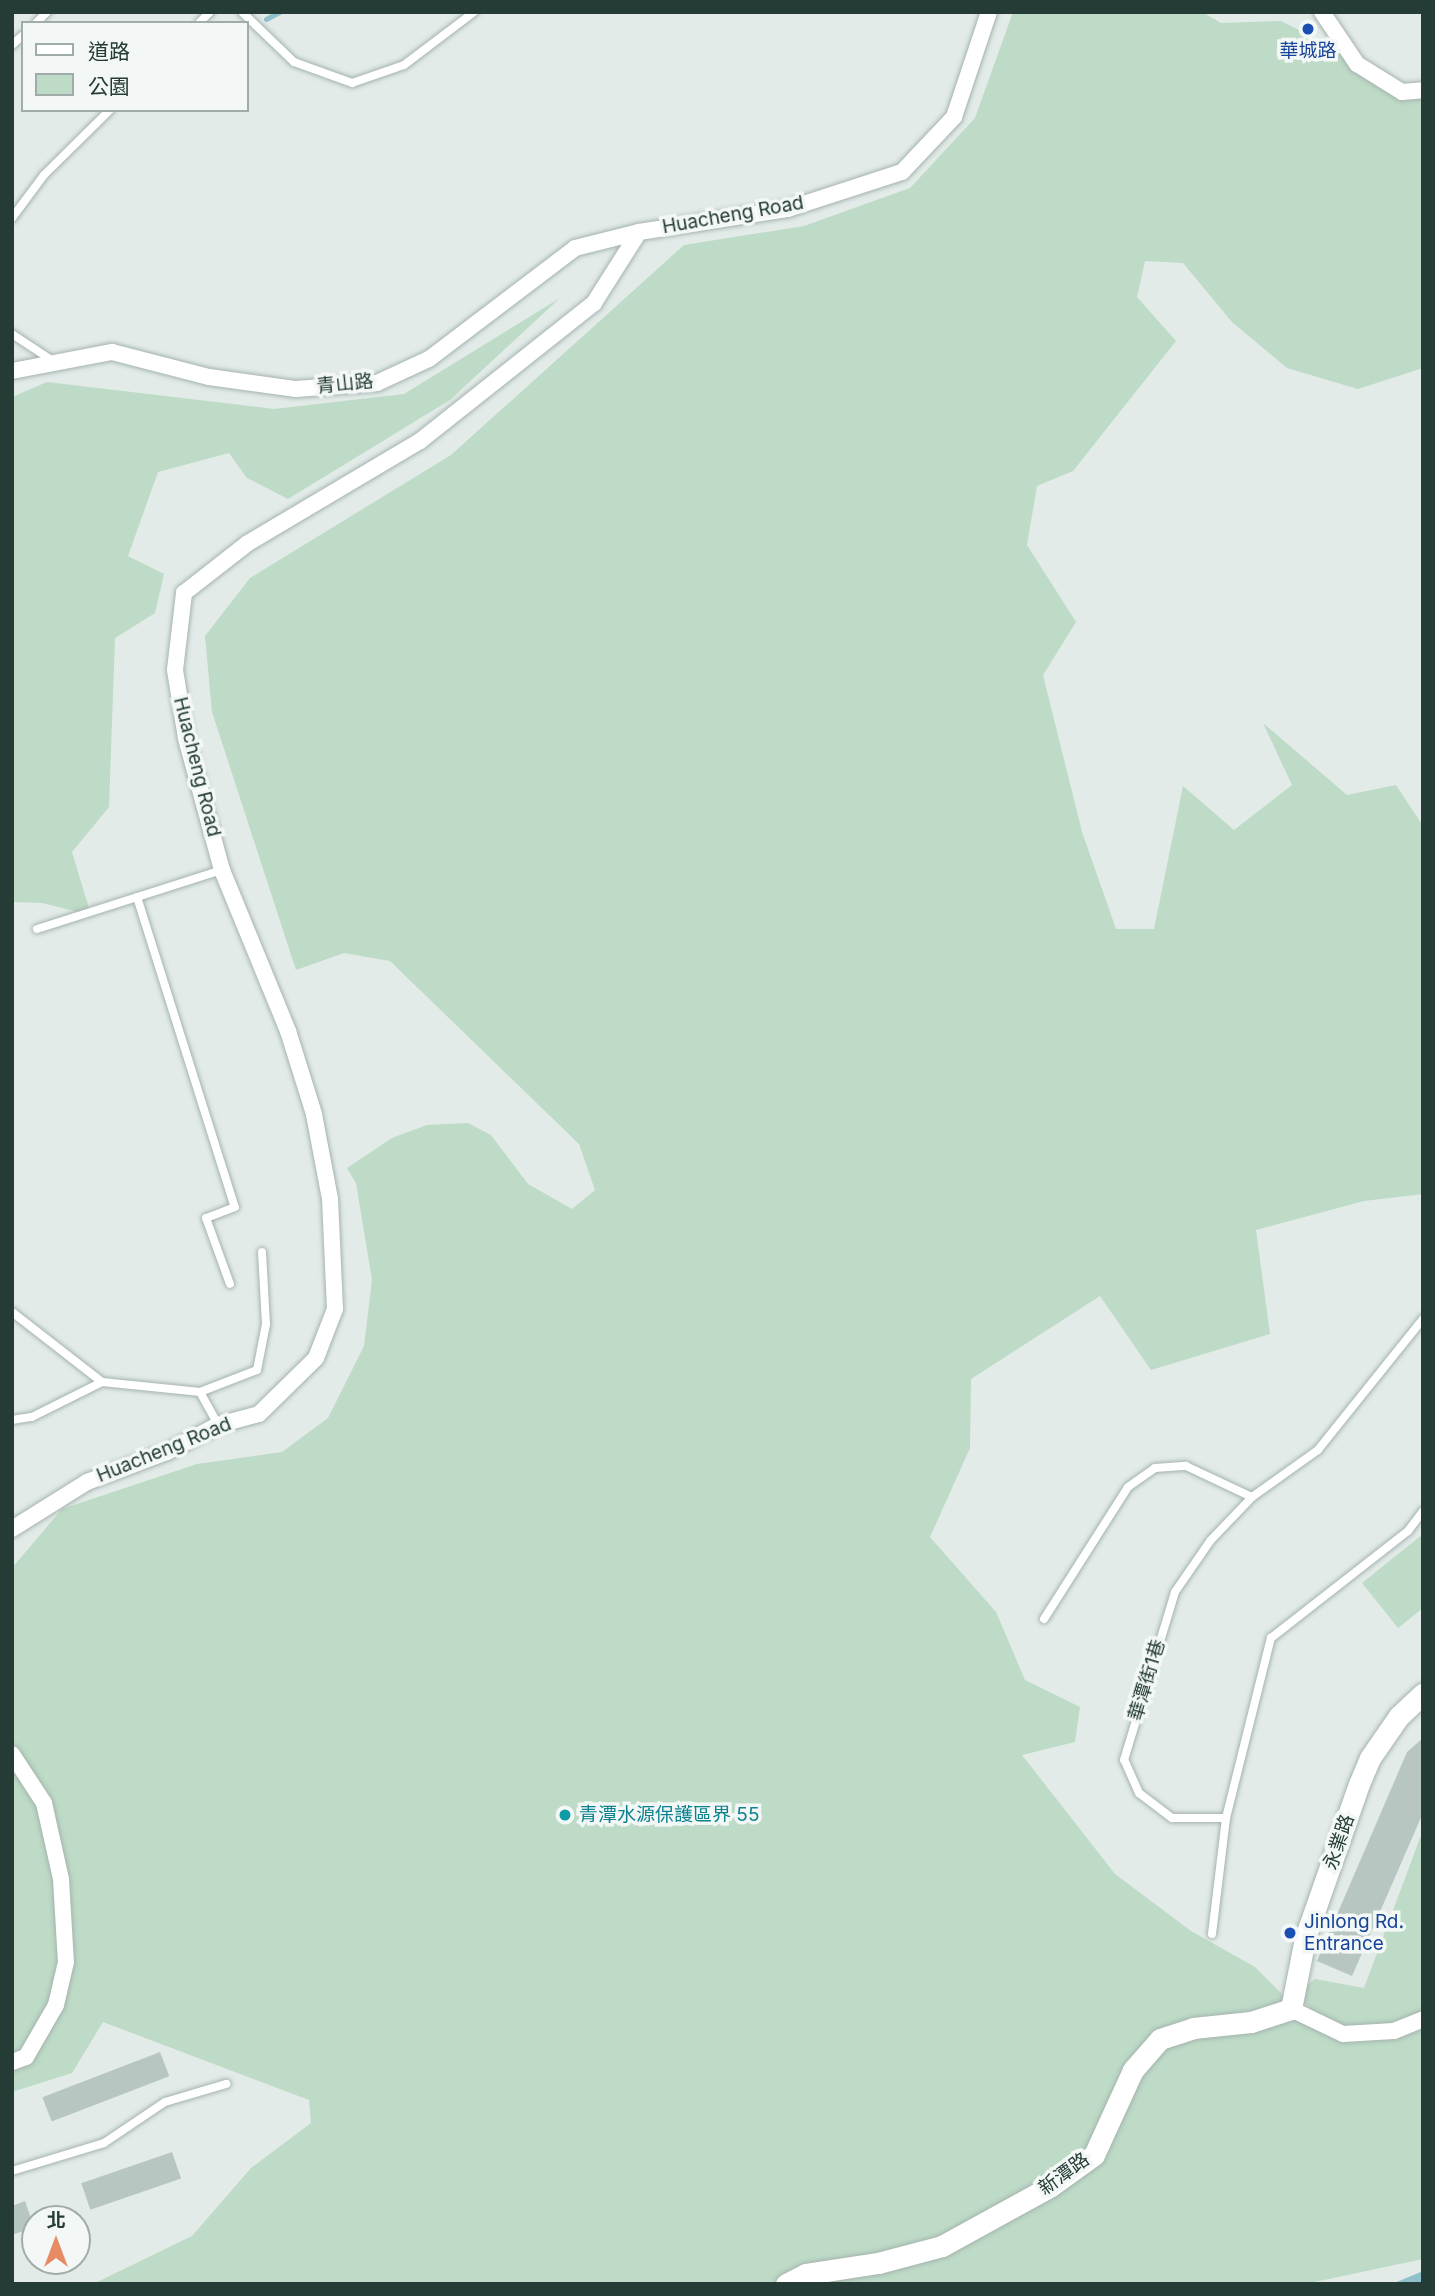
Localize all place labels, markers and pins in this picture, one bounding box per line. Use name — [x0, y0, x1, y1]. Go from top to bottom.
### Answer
marker: 華城路 — [1300, 21, 1316, 37]
place label: 華城路 — [1280, 40, 1336, 62]
place label: 青潭水源保護區界 55 — [579, 1804, 759, 1826]
marker: 青潭水源保護區界 55 — [557, 1807, 573, 1823]
place label: Jinlong Rd. Entrance — [1304, 1911, 1404, 1955]
marker: Jinlong Rd. Entrance — [1282, 1925, 1298, 1941]

